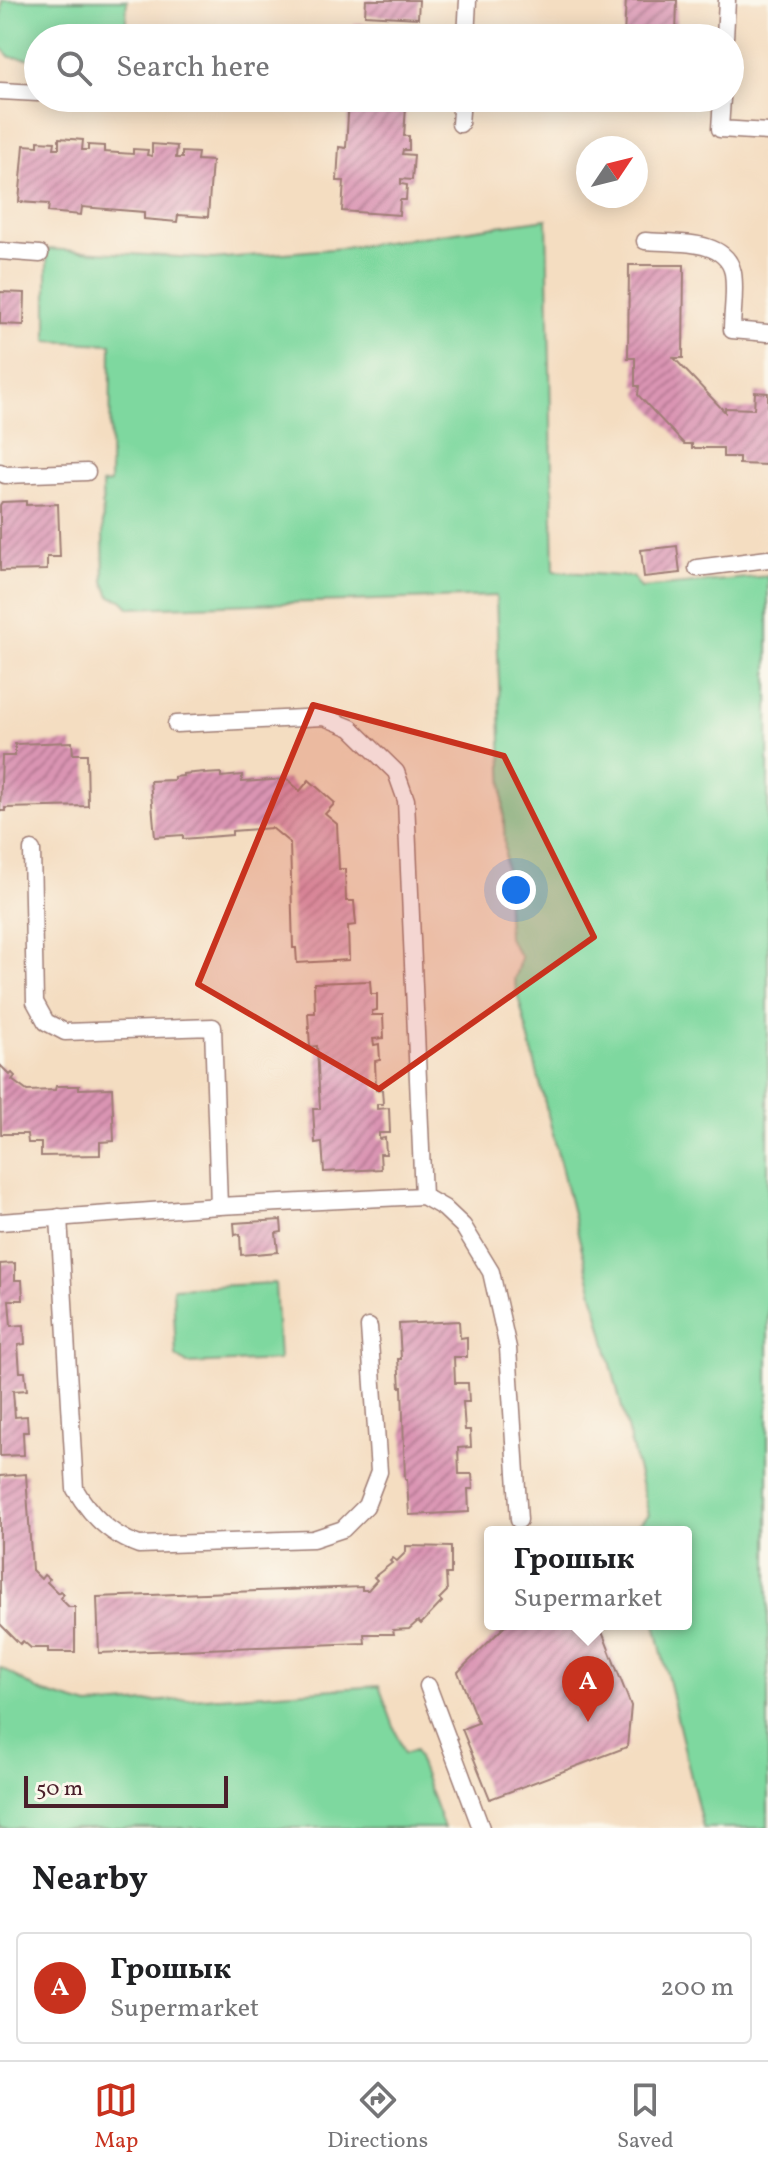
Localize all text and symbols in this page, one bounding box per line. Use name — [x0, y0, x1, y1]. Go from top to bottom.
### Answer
search box — [24, 24, 744, 112]
icon: search — [52, 46, 96, 90]
text: Search here — [116, 47, 270, 89]
north arrow — [576, 136, 648, 208]
your location — [496, 870, 536, 910]
popup — [484, 1526, 692, 1630]
text: Грошык — [513, 1539, 634, 1581]
text: Supermarket — [513, 1581, 663, 1617]
pin: A — [562, 1656, 614, 1722]
scale bar — [24, 1772, 228, 1808]
text: 50 m — [36, 1774, 83, 1805]
text: Nearby — [32, 1857, 148, 1904]
text: Грошык — [110, 1949, 231, 1991]
text: A — [51, 1970, 69, 2006]
text: 200 m — [660, 1970, 734, 2006]
text: Supermarket — [110, 1991, 259, 2027]
tab: Map — [94, 2078, 138, 2157]
tab: Directions — [327, 2078, 428, 2157]
tab: Saved — [617, 2078, 674, 2157]

